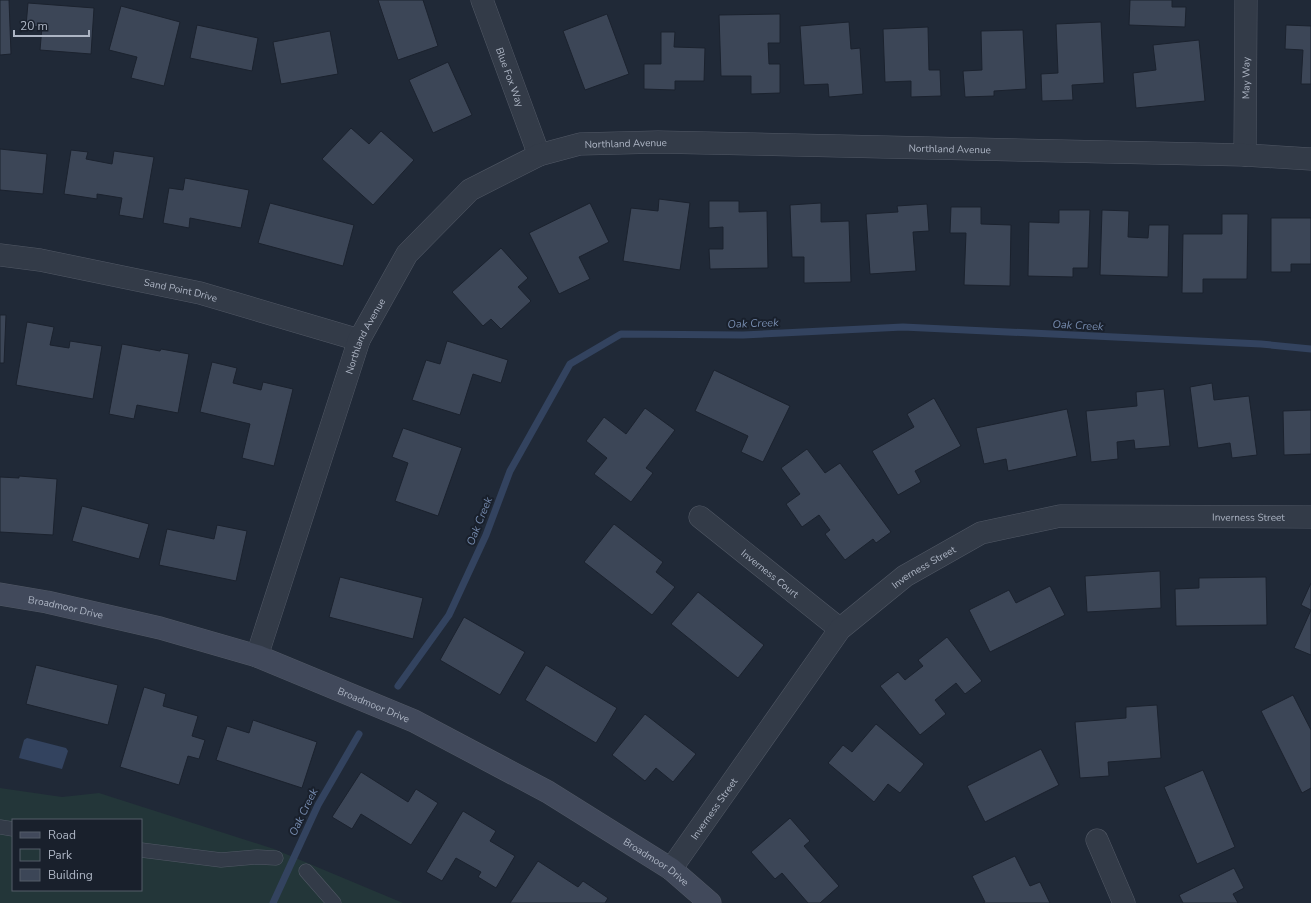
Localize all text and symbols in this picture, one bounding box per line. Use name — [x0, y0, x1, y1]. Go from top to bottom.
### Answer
scale bar — [14, 12, 89, 38]
text: 20 m — [20, 18, 48, 34]
street label: Blue Fox Way — [492, 45, 527, 110]
street label: May Way — [1239, 56, 1254, 99]
street label: Northland Avenue — [584, 136, 667, 152]
street label: Northland Avenue — [908, 142, 991, 157]
street label: Sand Point Drive — [142, 276, 219, 306]
street label: Northland Avenue — [342, 296, 389, 376]
water label: Oak Creek — [727, 315, 779, 332]
water label: Oak Creek — [1052, 317, 1104, 334]
water label: Oak Creek — [463, 494, 496, 548]
street label: Inverness Street — [1212, 511, 1285, 525]
street label: Inverness Street — [889, 542, 959, 592]
street label: Inverness Court — [738, 547, 802, 602]
street label: Broadmoor Drive — [27, 593, 105, 623]
street label: Broadmoor Drive — [335, 684, 411, 726]
street label: Inverness Street — [688, 775, 741, 843]
water label: Oak Creek — [286, 786, 322, 838]
legend — [12, 819, 142, 891]
text: Road — [48, 827, 76, 843]
street label: Broadmoor Drive — [620, 835, 692, 890]
text: Park — [48, 847, 73, 863]
text: Building — [48, 867, 93, 883]

